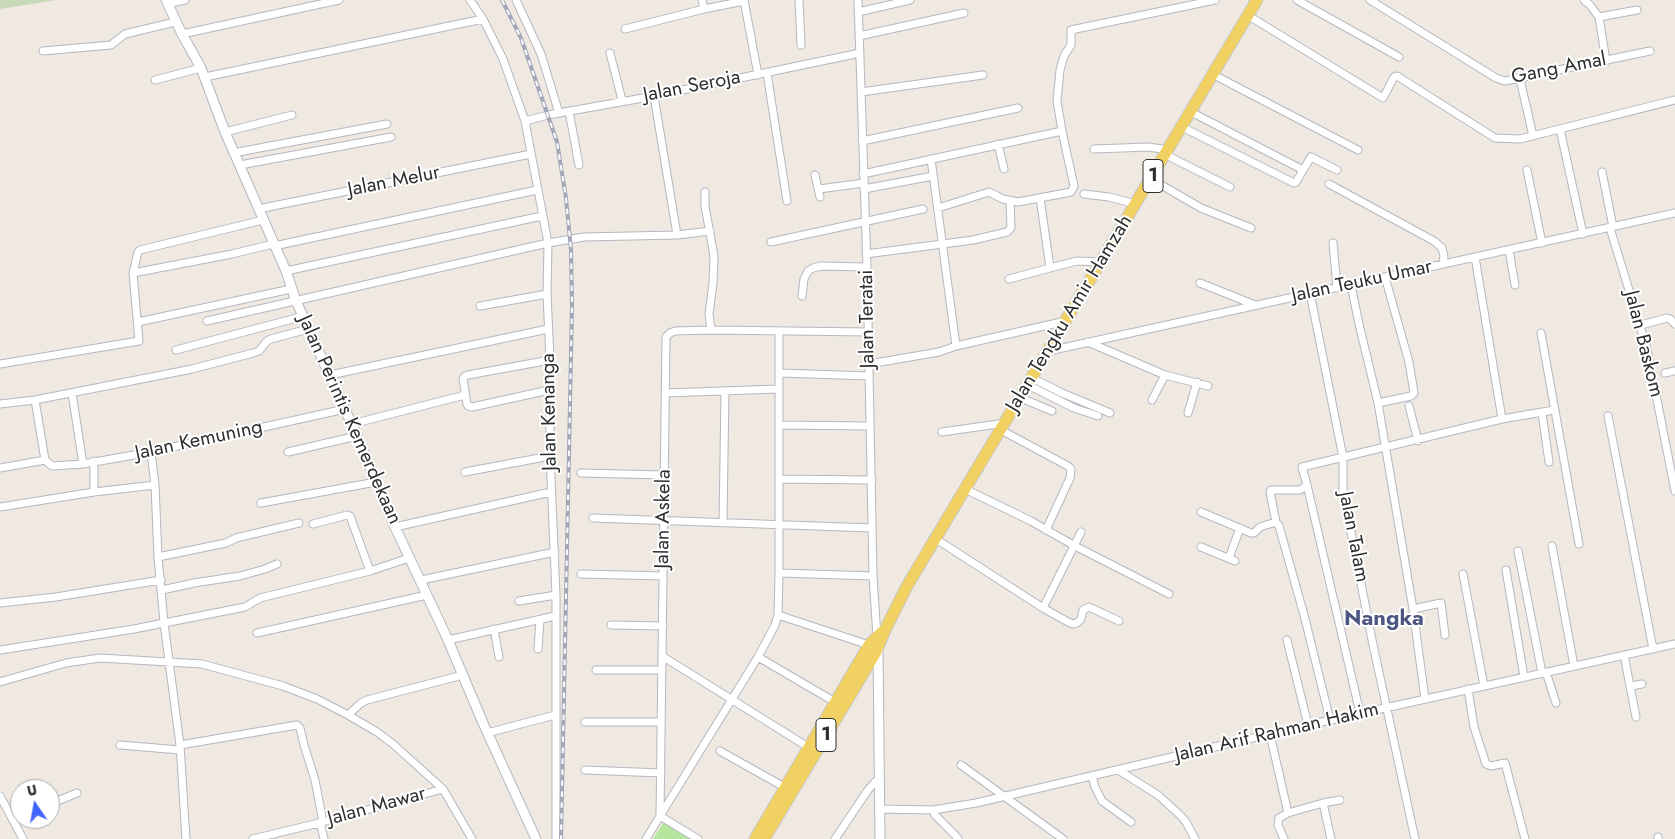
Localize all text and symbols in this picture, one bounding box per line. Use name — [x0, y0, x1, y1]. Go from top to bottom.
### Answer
street label: Gang Amal — [1510, 48, 1608, 90]
street label: Jalan Seroja — [641, 66, 743, 108]
road number: 1 — [1143, 160, 1163, 192]
street label: Jalan Melur — [346, 161, 442, 203]
street label: Jalan Tengku Amir Hamzah — [1002, 211, 1138, 417]
street label: Jalan Teuku Umar — [1290, 255, 1434, 309]
street label: Jalan Teratai — [855, 269, 881, 369]
street label: Jalan Baskom — [1618, 288, 1668, 400]
street label: Jalan Perintis Kemerdekaan — [292, 312, 406, 528]
street label: Jalan Kenanga — [537, 353, 563, 471]
street label: Jalan Kemuning — [133, 416, 265, 466]
street label: Jalan Askela — [651, 469, 677, 569]
street label: Jalan Talam — [1332, 490, 1374, 584]
district label: Nangka — [1344, 607, 1424, 633]
street label: Jalan Arif Rahman Hakim — [1173, 698, 1381, 768]
road number: 1 — [816, 718, 836, 752]
north arrow — [10, 779, 60, 829]
text: U — [25, 780, 39, 801]
street label: Jalan Mawar — [325, 782, 429, 832]

